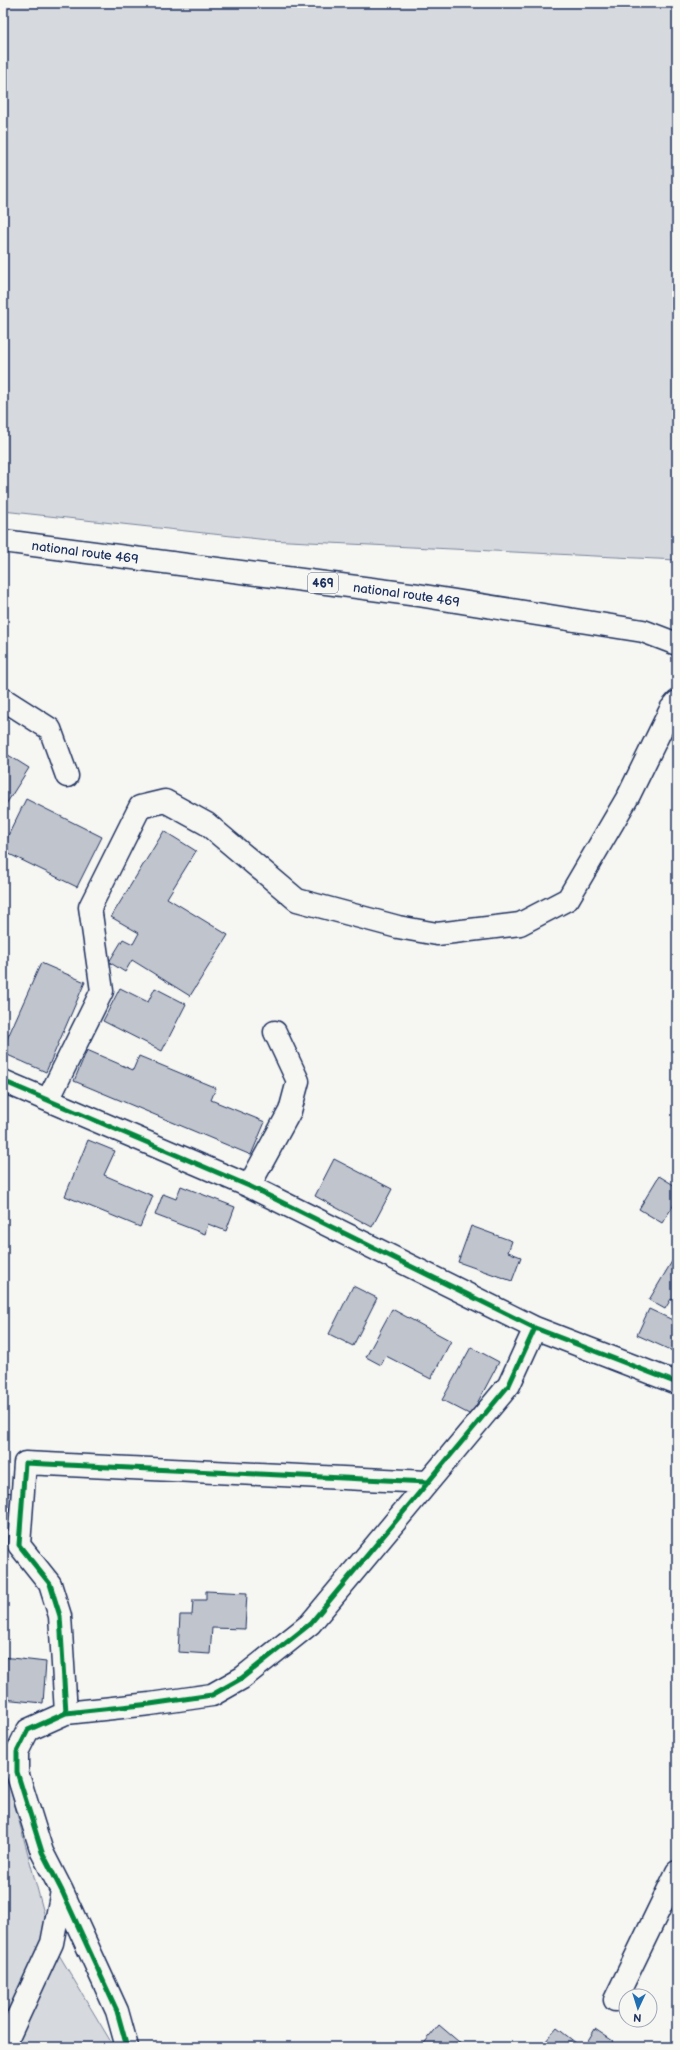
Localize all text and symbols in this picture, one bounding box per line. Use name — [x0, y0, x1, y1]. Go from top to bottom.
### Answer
street label: national route 469 — [31, 538, 139, 568]
road number: 469 — [308, 573, 338, 593]
street label: national route 469 — [352, 580, 461, 611]
north arrow — [618, 1988, 658, 2028]
text: N — [633, 2011, 642, 2024]

